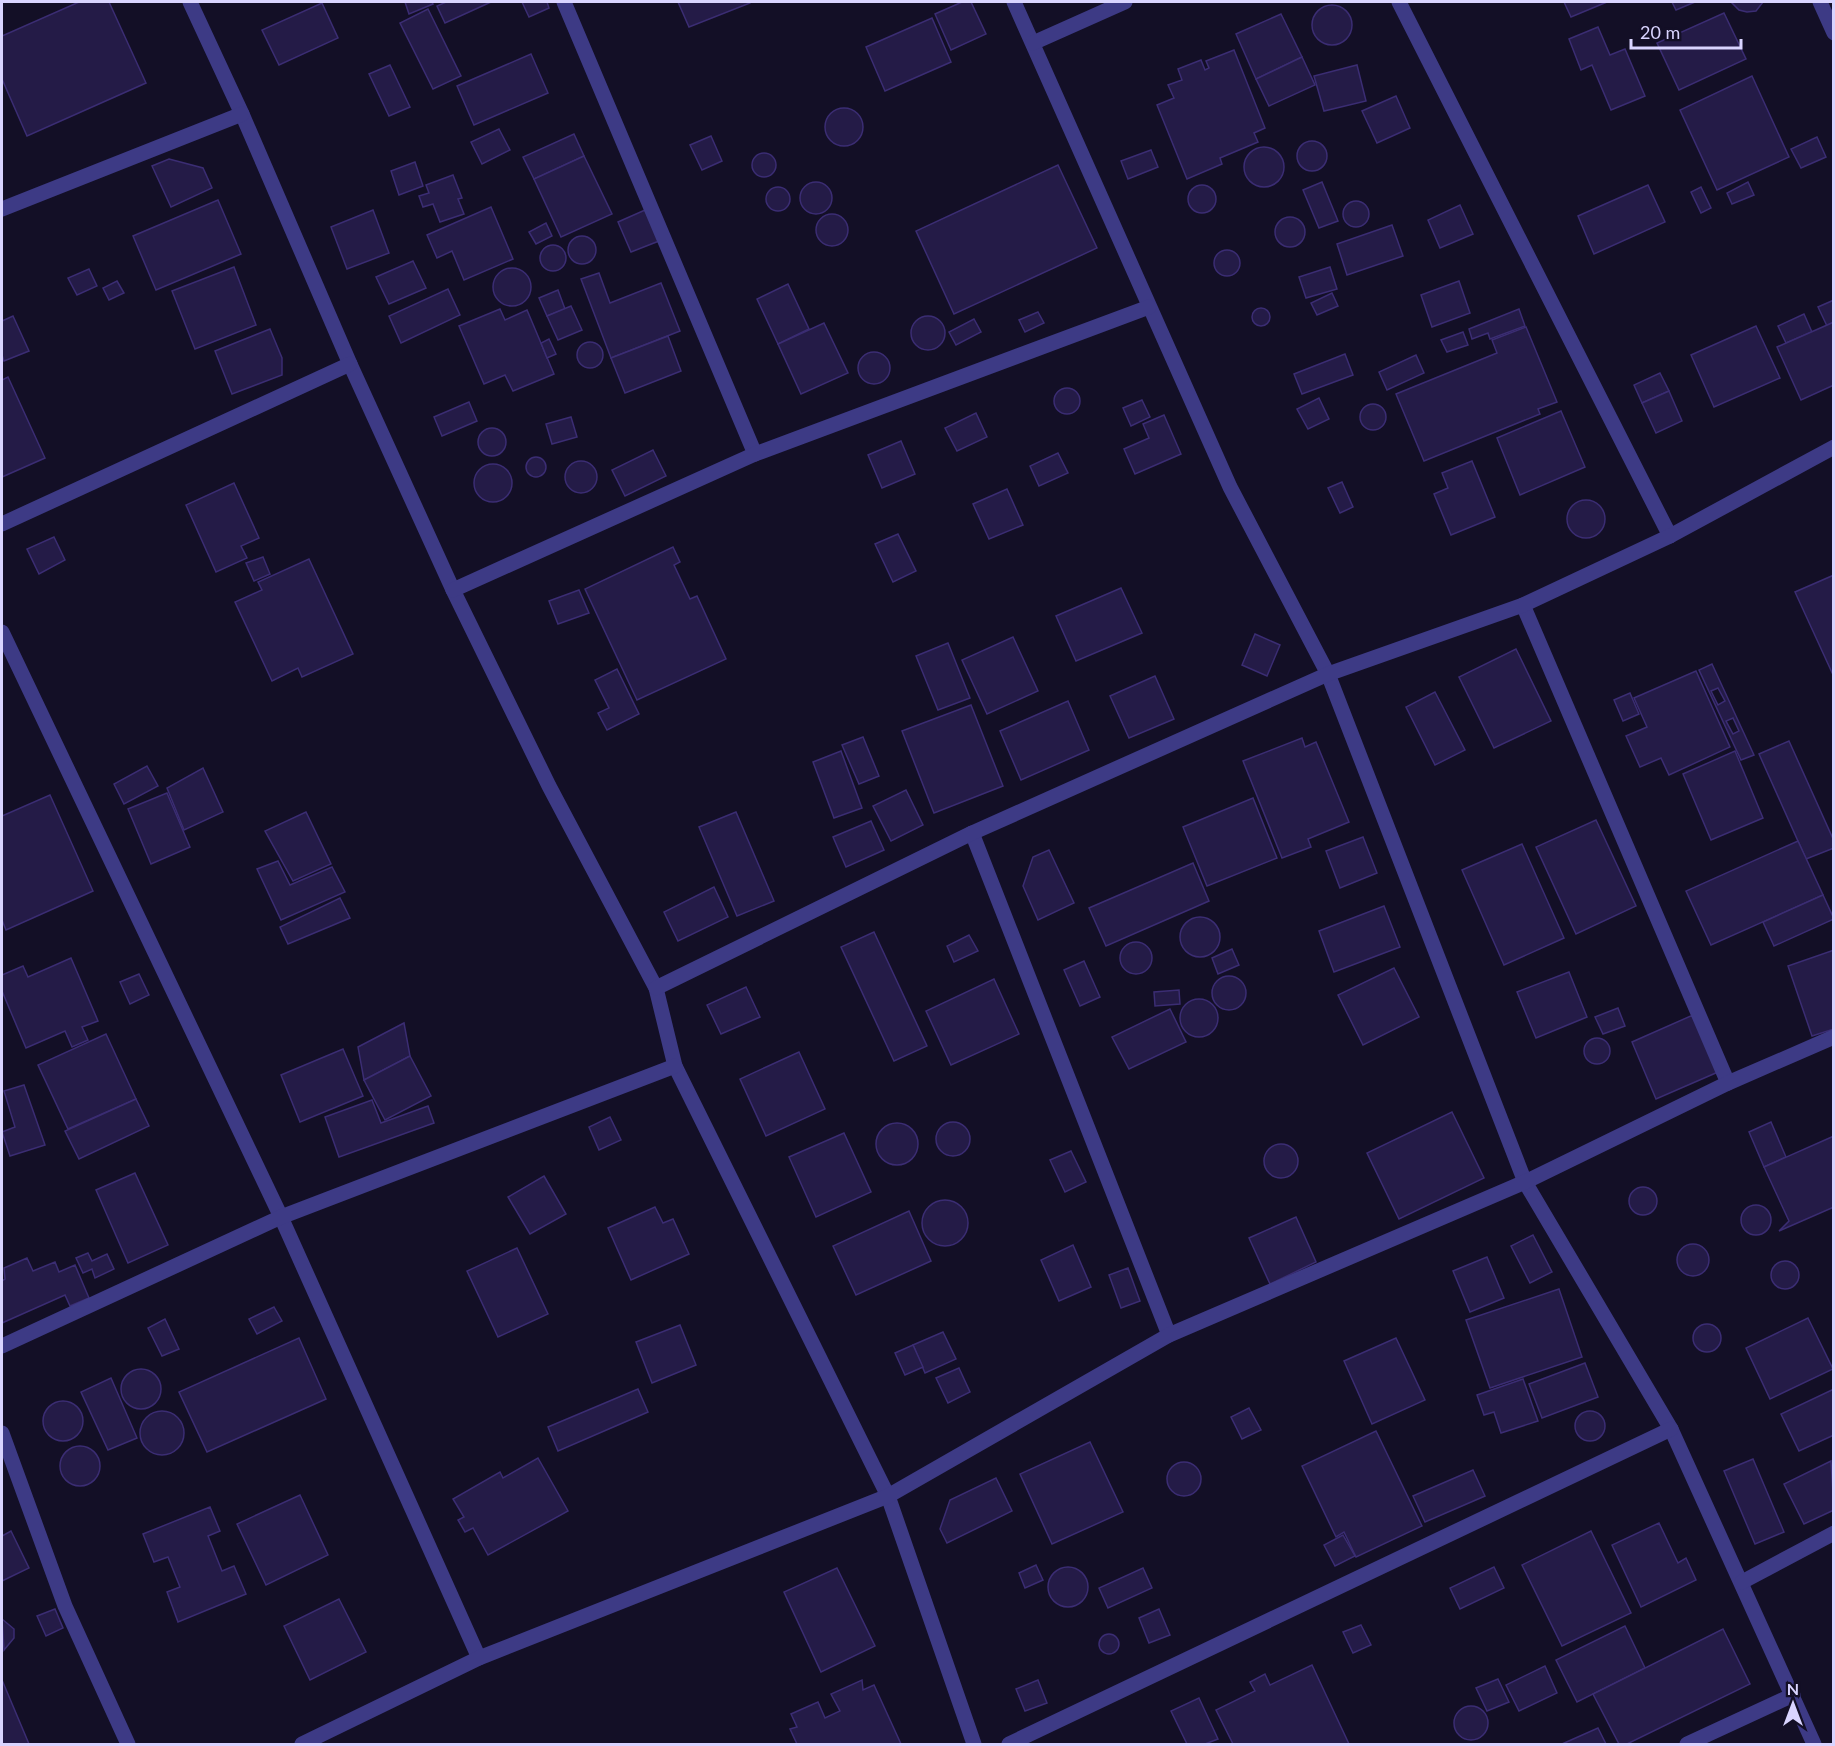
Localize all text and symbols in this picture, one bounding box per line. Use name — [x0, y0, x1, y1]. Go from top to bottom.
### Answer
scale bar — [1631, 12, 1740, 50]
text: 20 m — [1640, 21, 1680, 43]
north arrow — [1763, 1674, 1823, 1734]
text: N — [1787, 1679, 1799, 1698]

